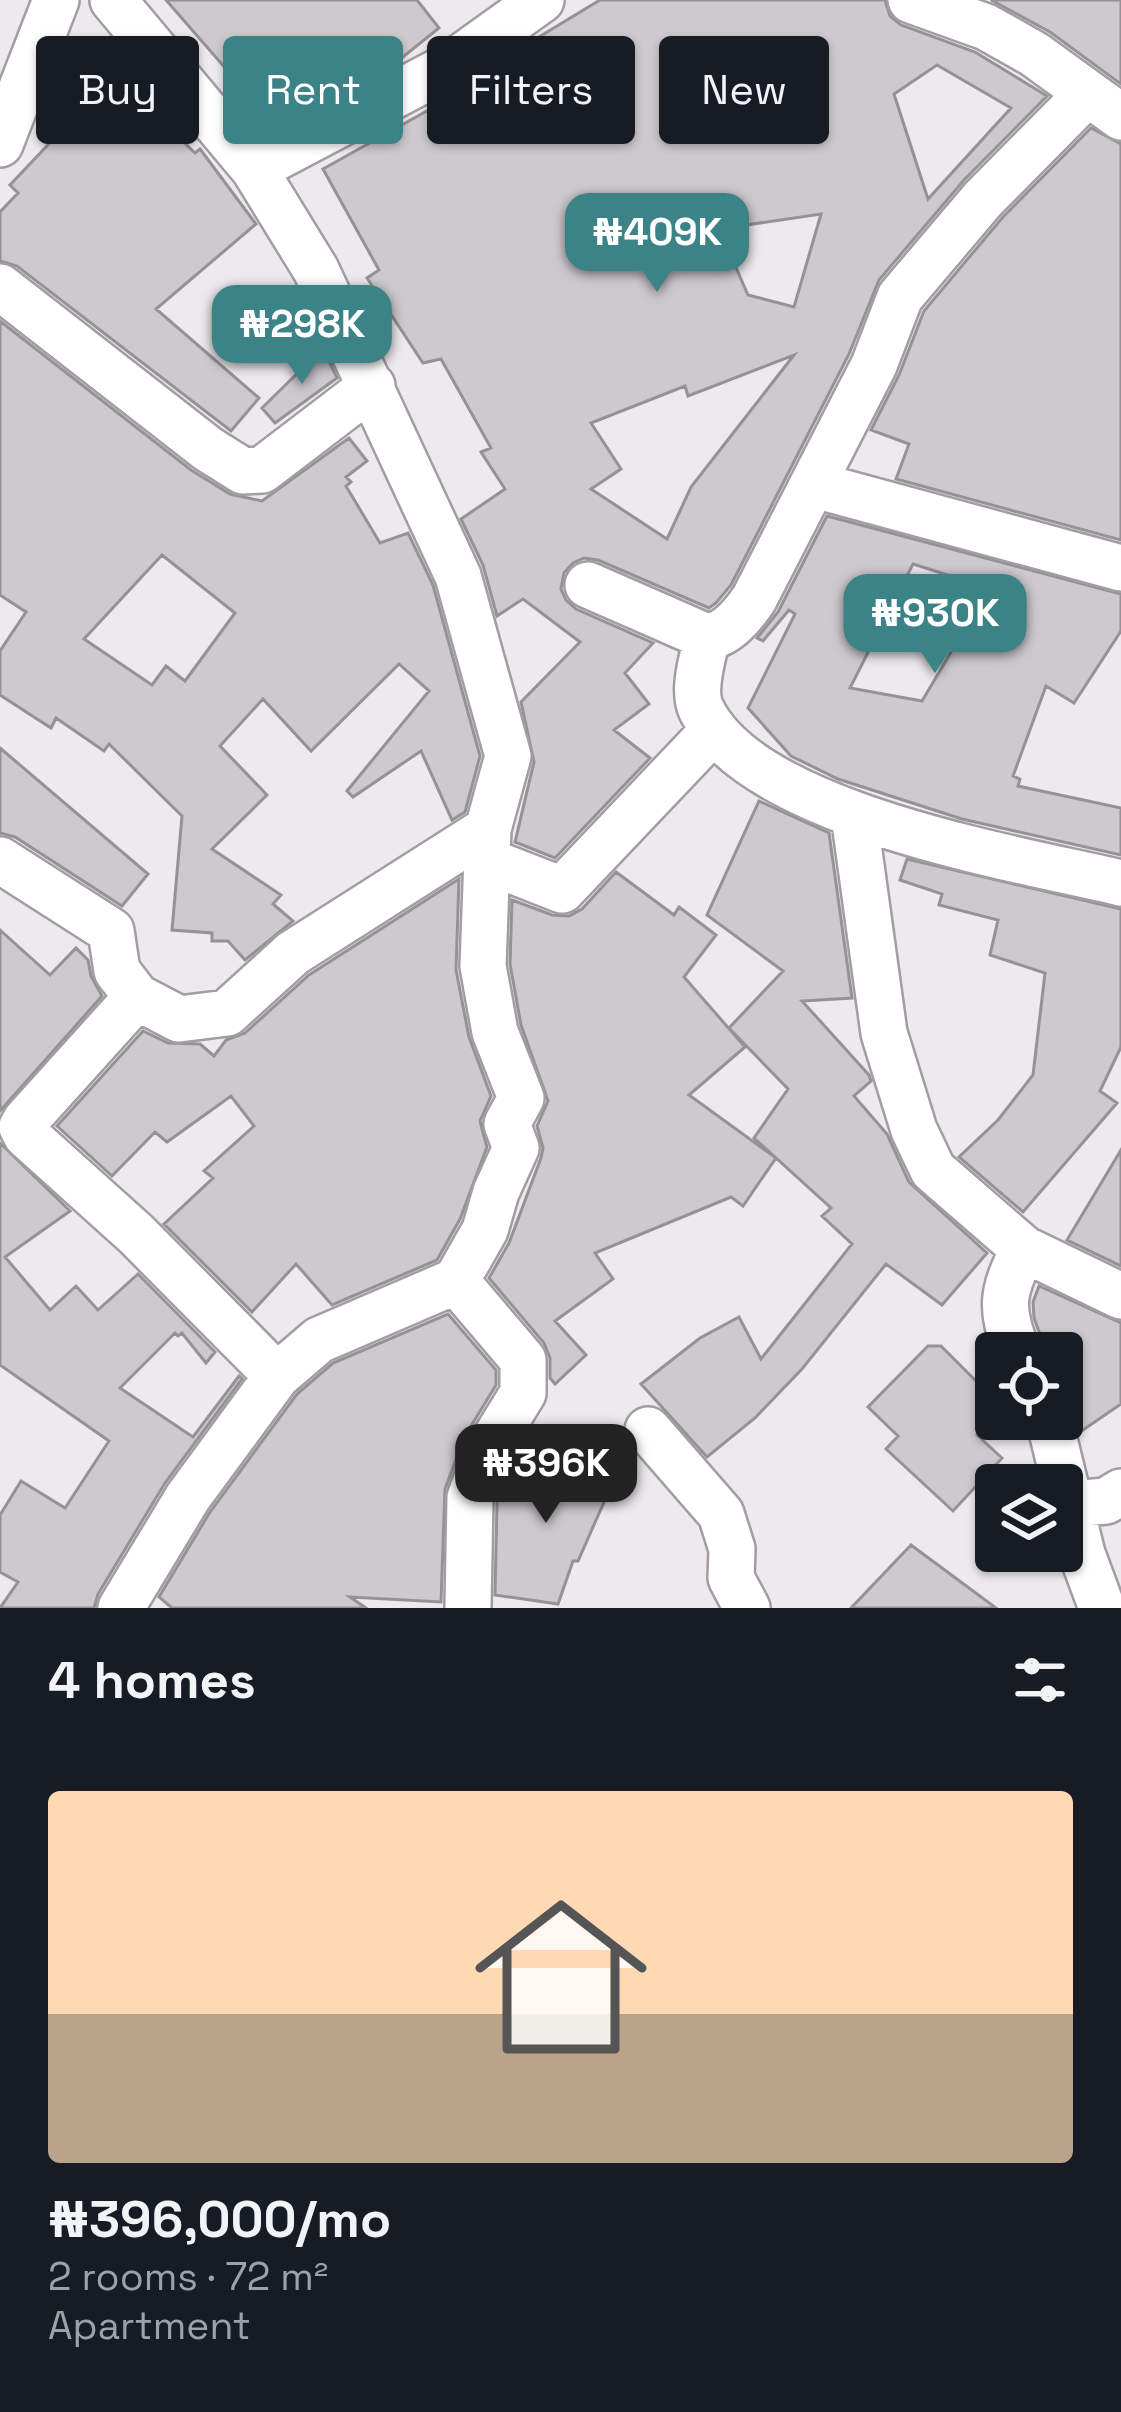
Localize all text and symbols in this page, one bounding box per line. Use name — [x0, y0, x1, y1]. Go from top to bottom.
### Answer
chip: Buy — [36, 36, 199, 144]
chip: Rent — [223, 36, 403, 144]
chip: Filters — [427, 36, 635, 144]
chip: New — [659, 36, 829, 144]
pin: ₦409K — [573, 193, 741, 295]
text: ₦409K — [592, 207, 722, 256]
pin: ₦298K — [218, 285, 386, 387]
text: ₦298K — [239, 299, 365, 348]
pin: ₦930K — [851, 574, 1019, 676]
text: ₦930K — [871, 588, 999, 637]
map controls — [975, 1332, 1083, 1572]
button: locate — [975, 1332, 1083, 1440]
pin: ₦396K — [462, 1424, 630, 1526]
text: ₦396K — [482, 1438, 610, 1487]
button: layers — [975, 1464, 1083, 1572]
icon: filters — [1007, 1647, 1073, 1713]
text: 4 homes — [48, 1648, 256, 1713]
icon: home — [453, 1869, 669, 2085]
text: ₦396,000/mo — [48, 2187, 391, 2252]
text: 2 rooms · 72 m² — [48, 2252, 328, 2301]
text: Apartment — [48, 2301, 251, 2350]

